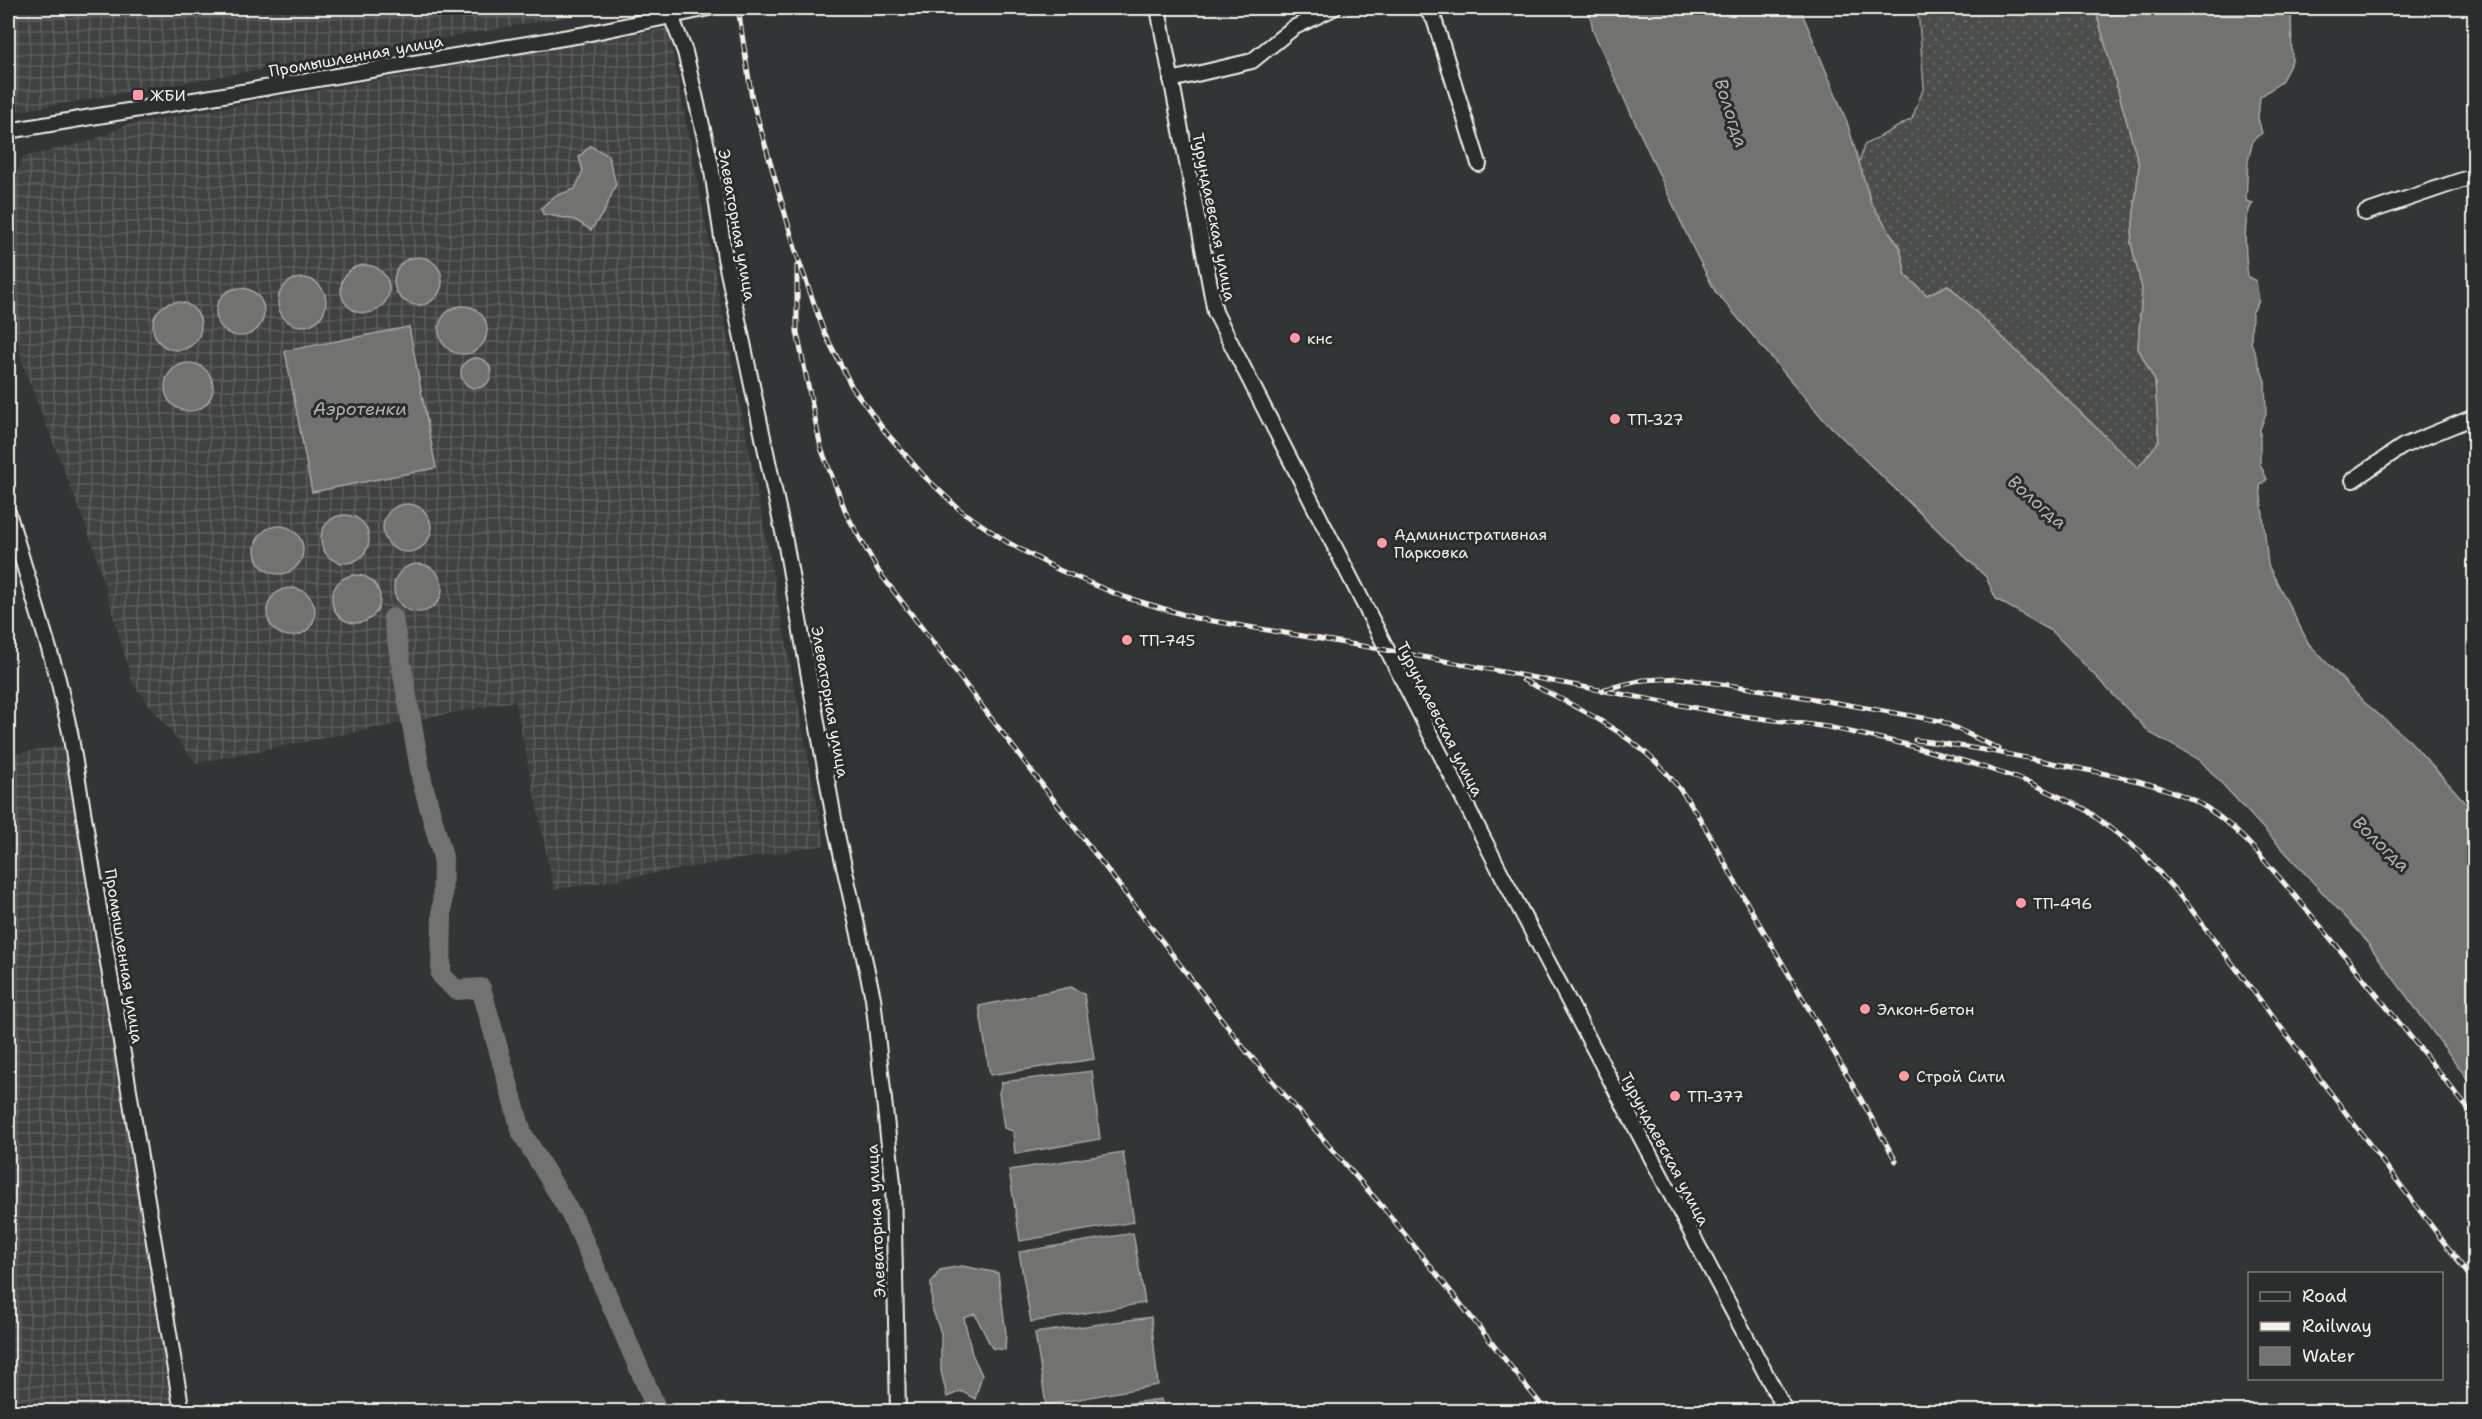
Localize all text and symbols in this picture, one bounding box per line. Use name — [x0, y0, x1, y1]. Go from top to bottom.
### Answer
street label: Промышленная улица — [267, 30, 445, 82]
water label: Вологда — [1709, 76, 1753, 150]
place label: ЖБИ — [150, 85, 186, 106]
marker: ЖБИ — [131, 88, 145, 102]
street label: Турундаевская улица — [1187, 131, 1241, 303]
street label: Элеваторная улица — [713, 148, 761, 302]
place label: кнс — [1307, 328, 1333, 349]
marker: кнс — [1288, 331, 1302, 345]
water label: Аэротенки — [313, 397, 407, 421]
place label: ТП-327 — [1627, 409, 1684, 430]
marker: ТП-327 — [1608, 412, 1622, 426]
water label: Вологда — [2002, 470, 2072, 534]
place label: Административная Парковка — [1394, 524, 1547, 563]
marker: Административная Парковка — [1375, 536, 1389, 550]
street label: Элеваторная улица — [806, 625, 854, 779]
place label: ТП-745 — [1139, 630, 1195, 651]
marker: ТП-745 — [1120, 633, 1134, 647]
street label: Турундаевская улица — [1392, 638, 1488, 800]
water label: Вологда — [2347, 811, 2415, 877]
street label: Промышленная улица — [100, 867, 148, 1045]
place label: ТП-496 — [2033, 893, 2092, 914]
marker: ТП-496 — [2014, 896, 2028, 910]
place label: Элкон-бетон — [1877, 999, 1974, 1020]
marker: Элкон-бетон — [1858, 1002, 1872, 1016]
place label: Строй Сити — [1916, 1066, 2005, 1087]
street label: Турундаевская улица — [1616, 1069, 1714, 1229]
marker: Строй Сити — [1897, 1069, 1911, 1083]
place label: ТП-377 — [1687, 1086, 1744, 1107]
marker: ТП-377 — [1668, 1089, 1682, 1103]
street label: Элеваторная улица — [861, 1144, 891, 1298]
legend — [2248, 1272, 2443, 1380]
text: Road — [2302, 1284, 2347, 1308]
text: Railway — [2302, 1314, 2372, 1338]
text: Water — [2302, 1344, 2355, 1368]

